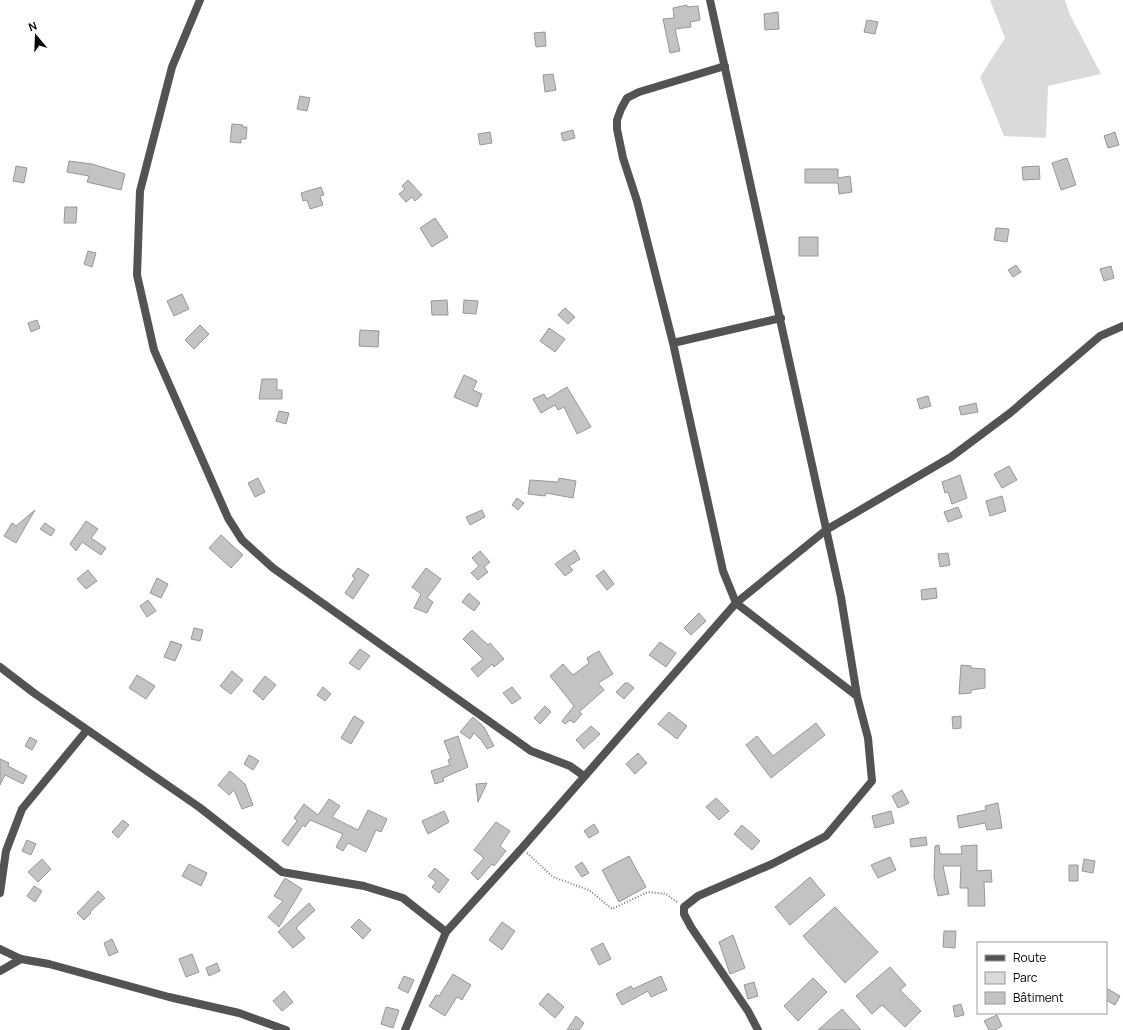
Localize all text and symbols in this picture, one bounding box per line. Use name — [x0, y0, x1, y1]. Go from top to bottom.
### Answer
north arrow — [16, 16, 56, 56]
text: N — [26, 18, 39, 34]
legend — [977, 942, 1107, 1014]
text: Route — [1013, 949, 1046, 966]
text: Parc — [1013, 969, 1038, 986]
text: Bâtiment — [1013, 989, 1064, 1006]

